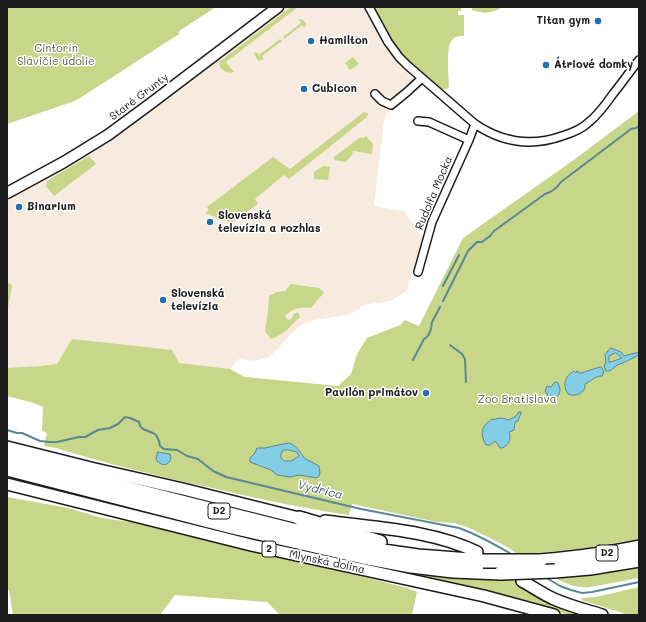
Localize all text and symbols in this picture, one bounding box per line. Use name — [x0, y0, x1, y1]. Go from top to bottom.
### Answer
place label: Titan gym — [537, 14, 590, 28]
marker: Titan gym — [593, 16, 603, 26]
place label: Hamilton — [319, 34, 368, 48]
marker: Hamilton — [306, 36, 316, 46]
park label: Cintorín Slávičie údolie — [17, 42, 95, 68]
place label: Átriové domky — [554, 58, 633, 72]
marker: Átriové domky — [541, 60, 551, 70]
street label: Staré Grunty — [107, 71, 171, 123]
place label: Cubicon — [312, 82, 357, 96]
marker: Cubicon — [299, 84, 309, 94]
street label: Rudolfa Mocka — [413, 154, 455, 232]
place label: Binarium — [27, 200, 76, 214]
marker: Binarium — [14, 202, 24, 212]
place label: Slovenská televízia a rozhlas — [218, 209, 320, 235]
marker: Slovenská televízia a rozhlas — [205, 217, 215, 227]
place label: Slovenská televízia — [171, 287, 225, 313]
marker: Slovenská televízia — [158, 295, 168, 305]
place label: Pavilón primátov — [325, 386, 418, 400]
marker: Pavilón primátov — [421, 388, 431, 398]
park label: Zoo Bratislava — [477, 393, 557, 407]
water label: Vydrica — [296, 477, 344, 503]
road number: D2 — [208, 503, 230, 519]
road number: 2 — [262, 541, 276, 557]
road number: D2 — [596, 545, 618, 561]
street label: Mlynská dolina — [288, 547, 366, 577]

